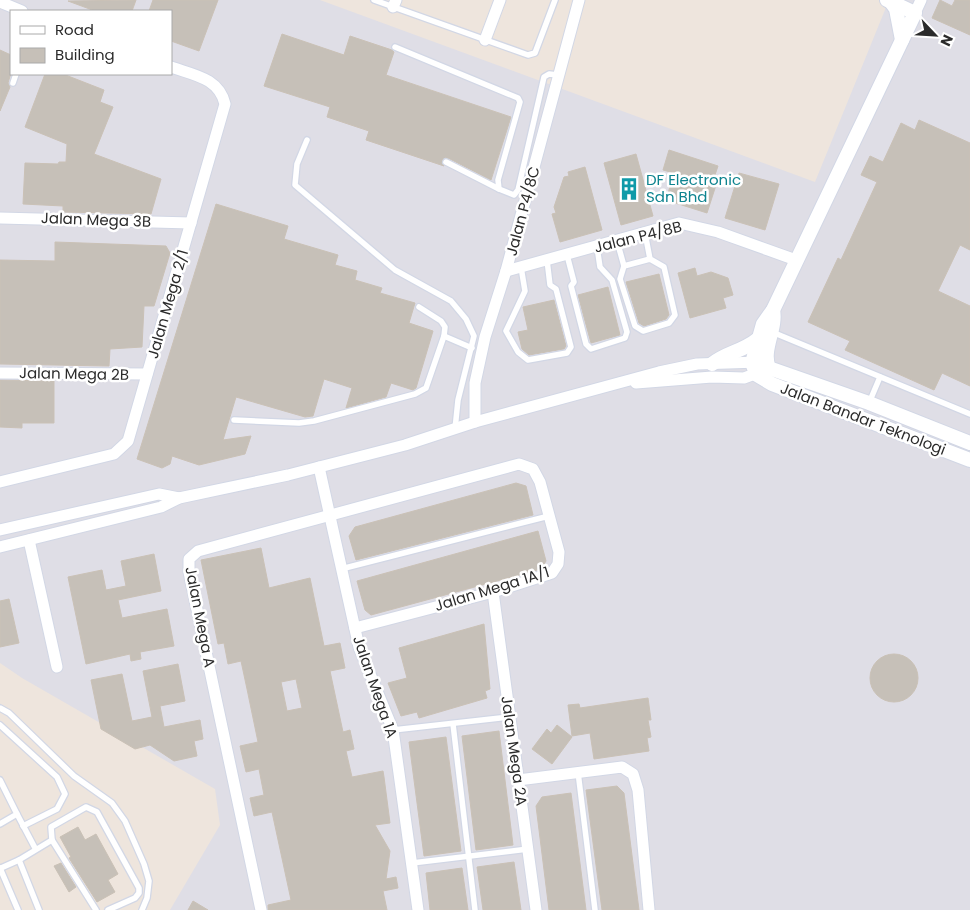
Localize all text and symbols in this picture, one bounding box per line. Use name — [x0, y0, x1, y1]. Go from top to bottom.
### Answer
legend — [10, 10, 172, 75]
north arrow — [910, 10, 960, 60]
text: Road — [55, 19, 94, 40]
text: N — [935, 31, 958, 49]
text: Building — [55, 44, 115, 65]
street label: Jalan P4/8C — [500, 164, 545, 258]
place label: DF Electronic Sdn Bhd — [646, 169, 741, 207]
building icon: DF Electronic Sdn Bhd — [616, 176, 642, 202]
street label: Jalan Mega 3B — [41, 207, 151, 232]
street label: Jalan P4/8B — [592, 216, 684, 258]
street label: Jalan Mega 2/1 — [142, 247, 193, 361]
street label: Jalan Mega 2B — [19, 362, 129, 385]
street label: Jalan Bandar Teknologi — [777, 377, 949, 460]
street label: Jalan Mega 1A/1 — [432, 561, 552, 616]
street label: Jalan Mega A — [180, 565, 221, 669]
street label: Jalan Mega 1A — [348, 633, 403, 741]
street label: Jalan Mega 2A — [496, 695, 533, 807]

